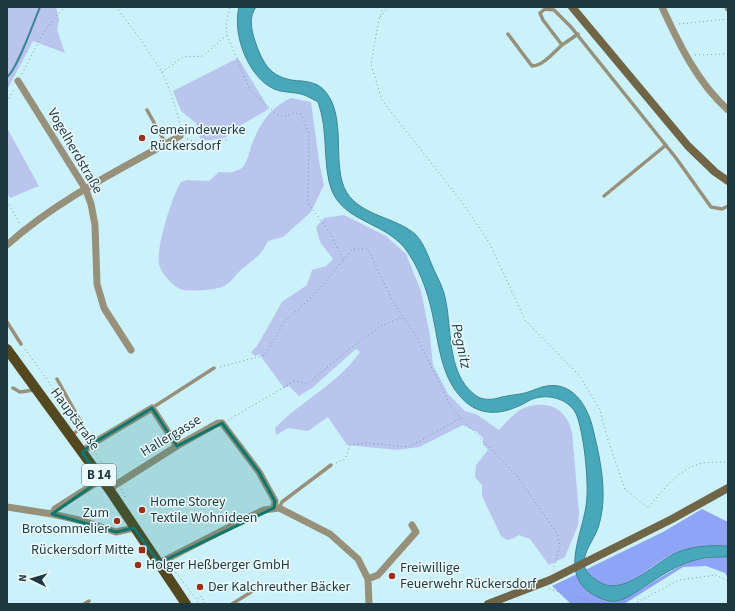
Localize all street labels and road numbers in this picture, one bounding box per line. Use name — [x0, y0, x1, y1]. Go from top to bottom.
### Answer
street label: Vogelherdstraße — [42, 104, 108, 198]
street label: Hauptstraße — [46, 384, 105, 454]
street label: Hallergasse — [137, 410, 205, 462]
road number: B 14 — [82, 464, 116, 486]

